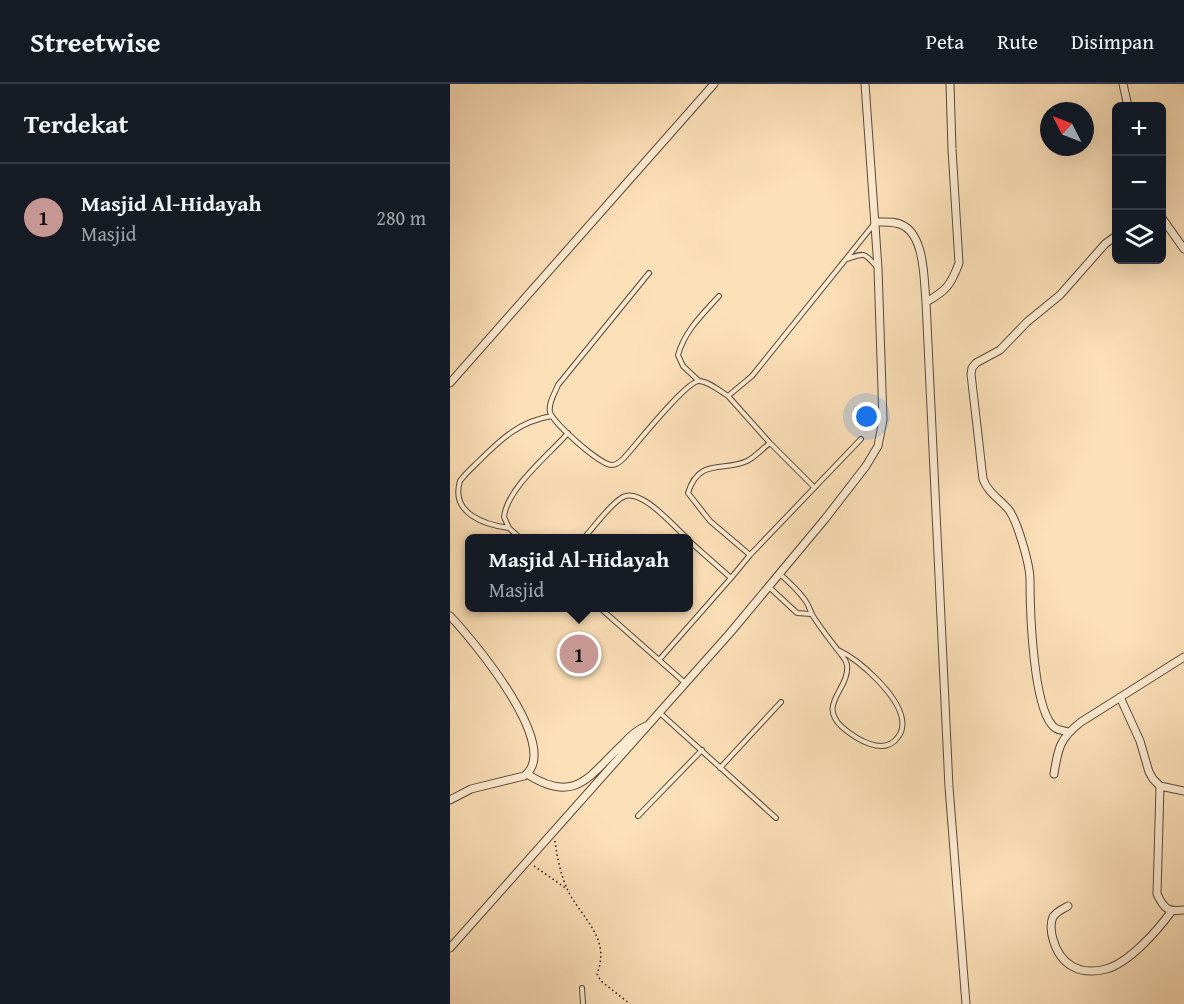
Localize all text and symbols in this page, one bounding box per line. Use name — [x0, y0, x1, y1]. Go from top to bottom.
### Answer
text: Streetwise — [30, 21, 160, 62]
text: Peta — [926, 26, 964, 57]
text: Rute — [997, 26, 1038, 57]
text: Disimpan — [1071, 26, 1154, 57]
north arrow — [1040, 102, 1094, 156]
map controls — [1112, 102, 1166, 264]
button: + — [1112, 102, 1166, 156]
text: Terdekat — [24, 104, 128, 143]
button: − — [1112, 156, 1166, 210]
text: Masjid Al-Hidayah — [81, 187, 262, 219]
text: 1 — [38, 203, 49, 232]
text: 280 m — [376, 203, 426, 232]
button: layers — [1112, 210, 1166, 264]
text: Masjid — [81, 219, 136, 248]
your location — [852, 402, 881, 431]
popup — [465, 534, 693, 612]
text: Masjid Al-Hidayah — [489, 543, 669, 575]
text: Masjid — [489, 575, 544, 604]
pin: 1 — [560, 632, 598, 676]

